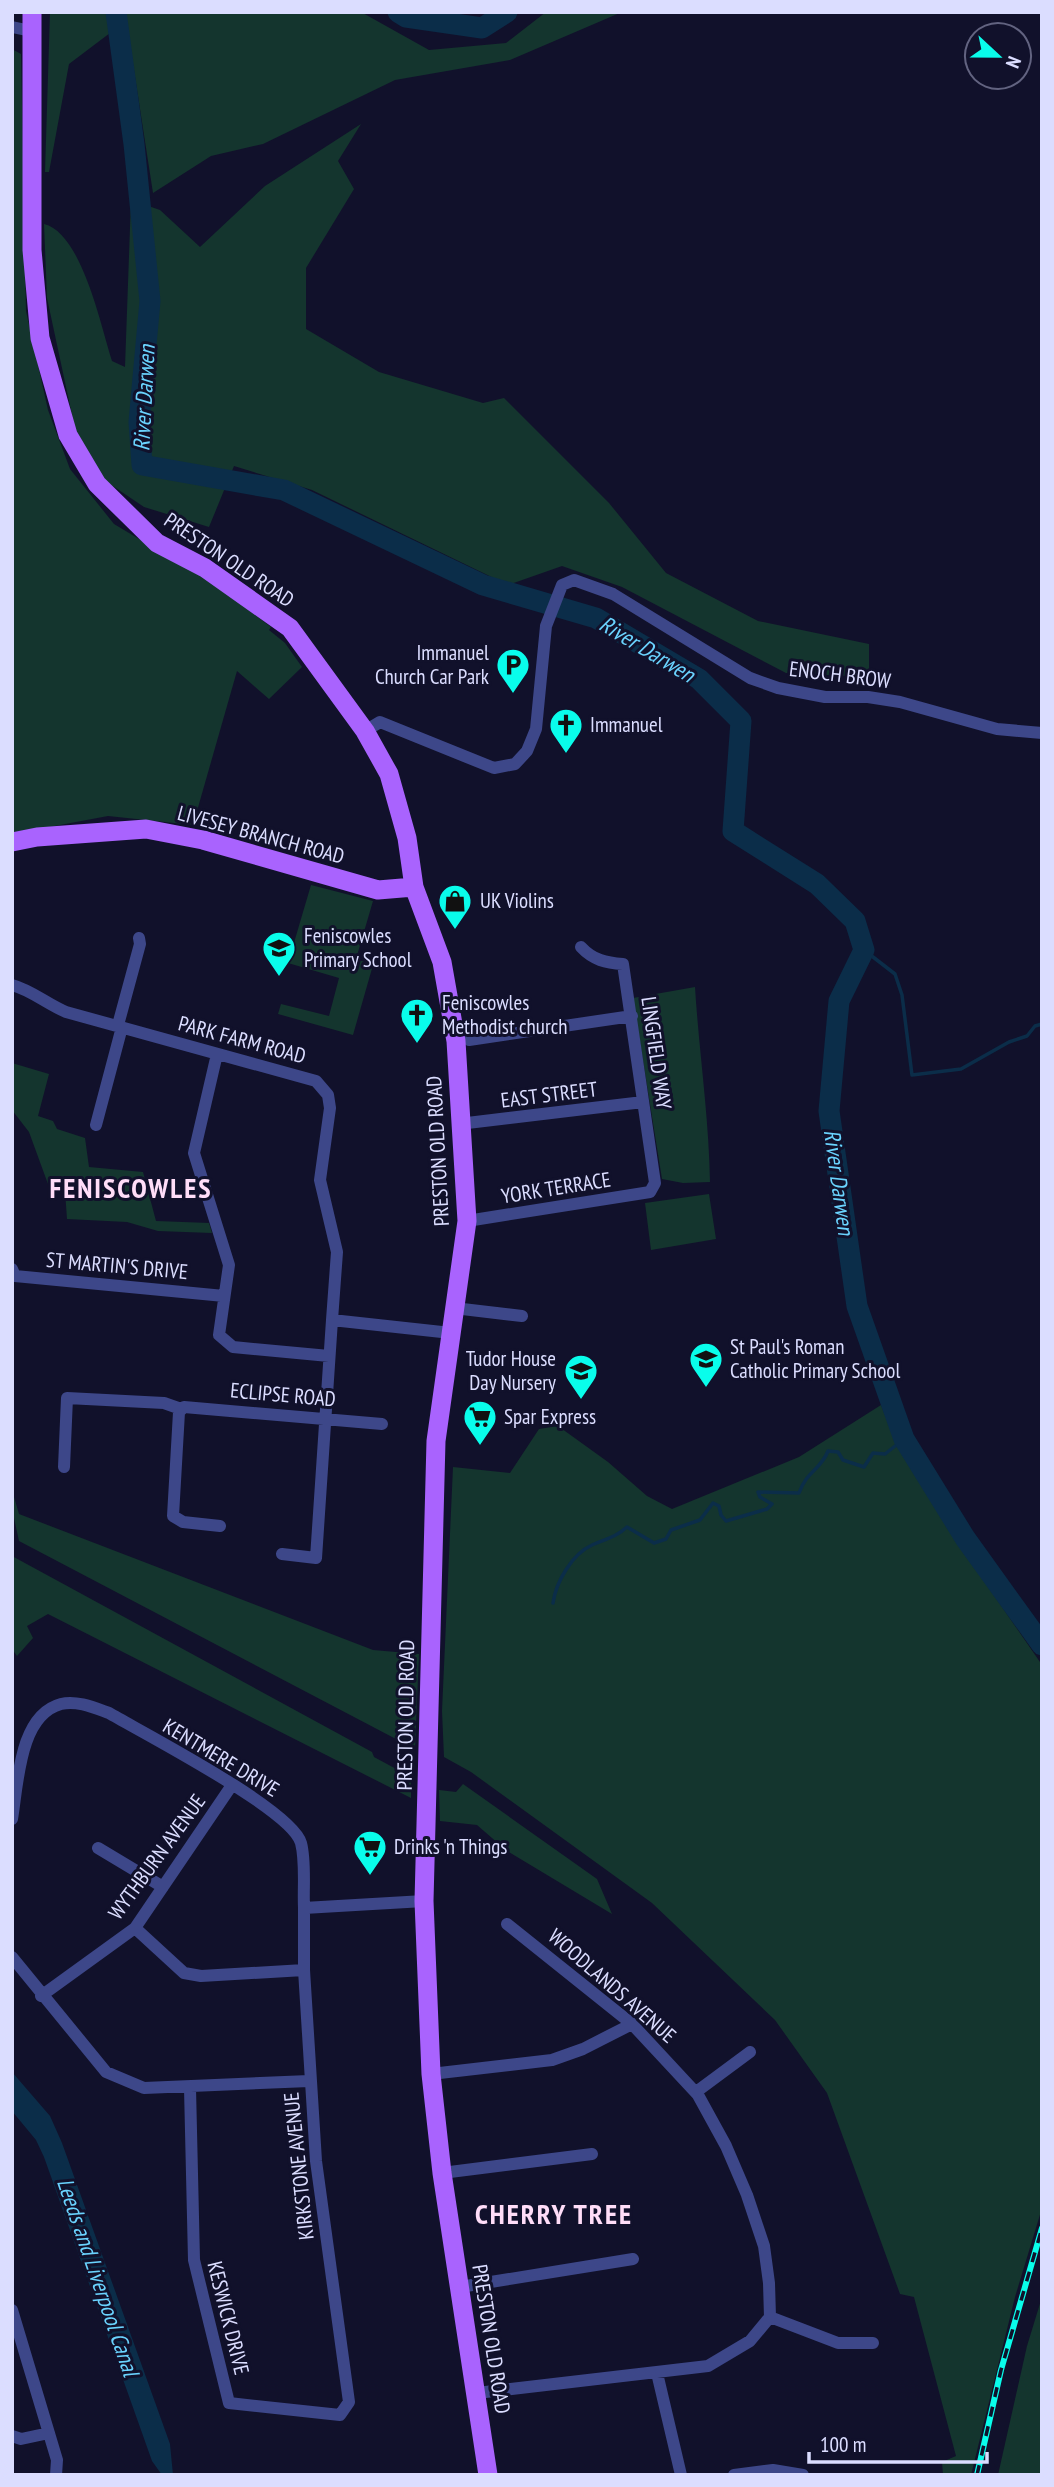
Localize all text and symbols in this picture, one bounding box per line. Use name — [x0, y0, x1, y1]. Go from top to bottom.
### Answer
north arrow — [963, 21, 1033, 91]
text: N — [1001, 53, 1027, 72]
water label: River Darwen — [126, 342, 161, 452]
street label: PRESTON OLD ROAD — [159, 506, 299, 613]
water label: River Darwen — [594, 609, 702, 689]
place label: Immanuel Church Car Park — [375, 639, 489, 690]
parking icon: Immanuel Church Car Park — [494, 646, 532, 695]
street label: ENOCH BROW — [788, 655, 892, 694]
church icon: Immanuel — [547, 706, 585, 755]
place label: Immanuel — [590, 711, 663, 738]
street label: LIVESEY BRANCH ROAD — [175, 799, 347, 870]
shop icon: UK Violins — [436, 882, 474, 931]
place label: UK Violins — [480, 887, 554, 914]
place label: Feniscowles Primary School — [304, 922, 412, 973]
school or university icon: Feniscowles Primary School — [260, 929, 298, 978]
place label: Feniscowles Methodist church — [442, 989, 567, 1040]
street label: LINGFIELD WAY — [635, 995, 678, 1111]
church icon: Feniscowles Methodist church — [398, 996, 436, 1045]
street label: PARK FARM ROAD — [175, 1010, 309, 1069]
street label: PRESTON OLD ROAD — [420, 1075, 455, 1227]
street label: EAST STREET — [499, 1075, 599, 1114]
water label: River Darwen — [818, 1127, 862, 1238]
street label: YORK TERRACE — [499, 1166, 613, 1209]
district label: FENISCOWLES — [49, 1169, 213, 1206]
street label: ST MARTIN'S DRIVE — [45, 1246, 189, 1285]
place label: St Paul's Roman Catholic Primary School — [730, 1333, 900, 1384]
school or university icon: St Paul's Roman Catholic Primary School — [687, 1340, 725, 1389]
place label: Tudor House Day Nursery — [466, 1345, 556, 1396]
school or university icon: Tudor House Day Nursery — [562, 1352, 600, 1401]
street label: ECLIPSE ROAD — [229, 1376, 337, 1413]
supermarket icon: Spar Express — [461, 1398, 499, 1447]
place label: Spar Express — [504, 1403, 596, 1430]
street label: PRESTON OLD ROAD — [391, 1639, 420, 1791]
street label: KENTMERE DRIVE — [158, 1712, 284, 1803]
street label: WYTHBURN AVENUE — [102, 1789, 211, 1925]
supermarket icon: Drinks 'n Things — [351, 1828, 389, 1877]
place label: Drinks 'n Things — [394, 1833, 507, 1860]
street label: WOODLANDS AVENUE — [543, 1923, 682, 2049]
street label: KIRKSTONE AVENUE — [277, 2091, 320, 2241]
water label: Leeds and Liverpool Canal — [51, 2174, 147, 2382]
district label: CHERRY TREE — [475, 2195, 633, 2232]
street label: KESWICK DRIVE — [201, 2258, 256, 2377]
street label: PRESTON OLD ROAD — [466, 2262, 517, 2415]
scale bar — [809, 2420, 988, 2464]
text: 100 m — [820, 2431, 866, 2458]

